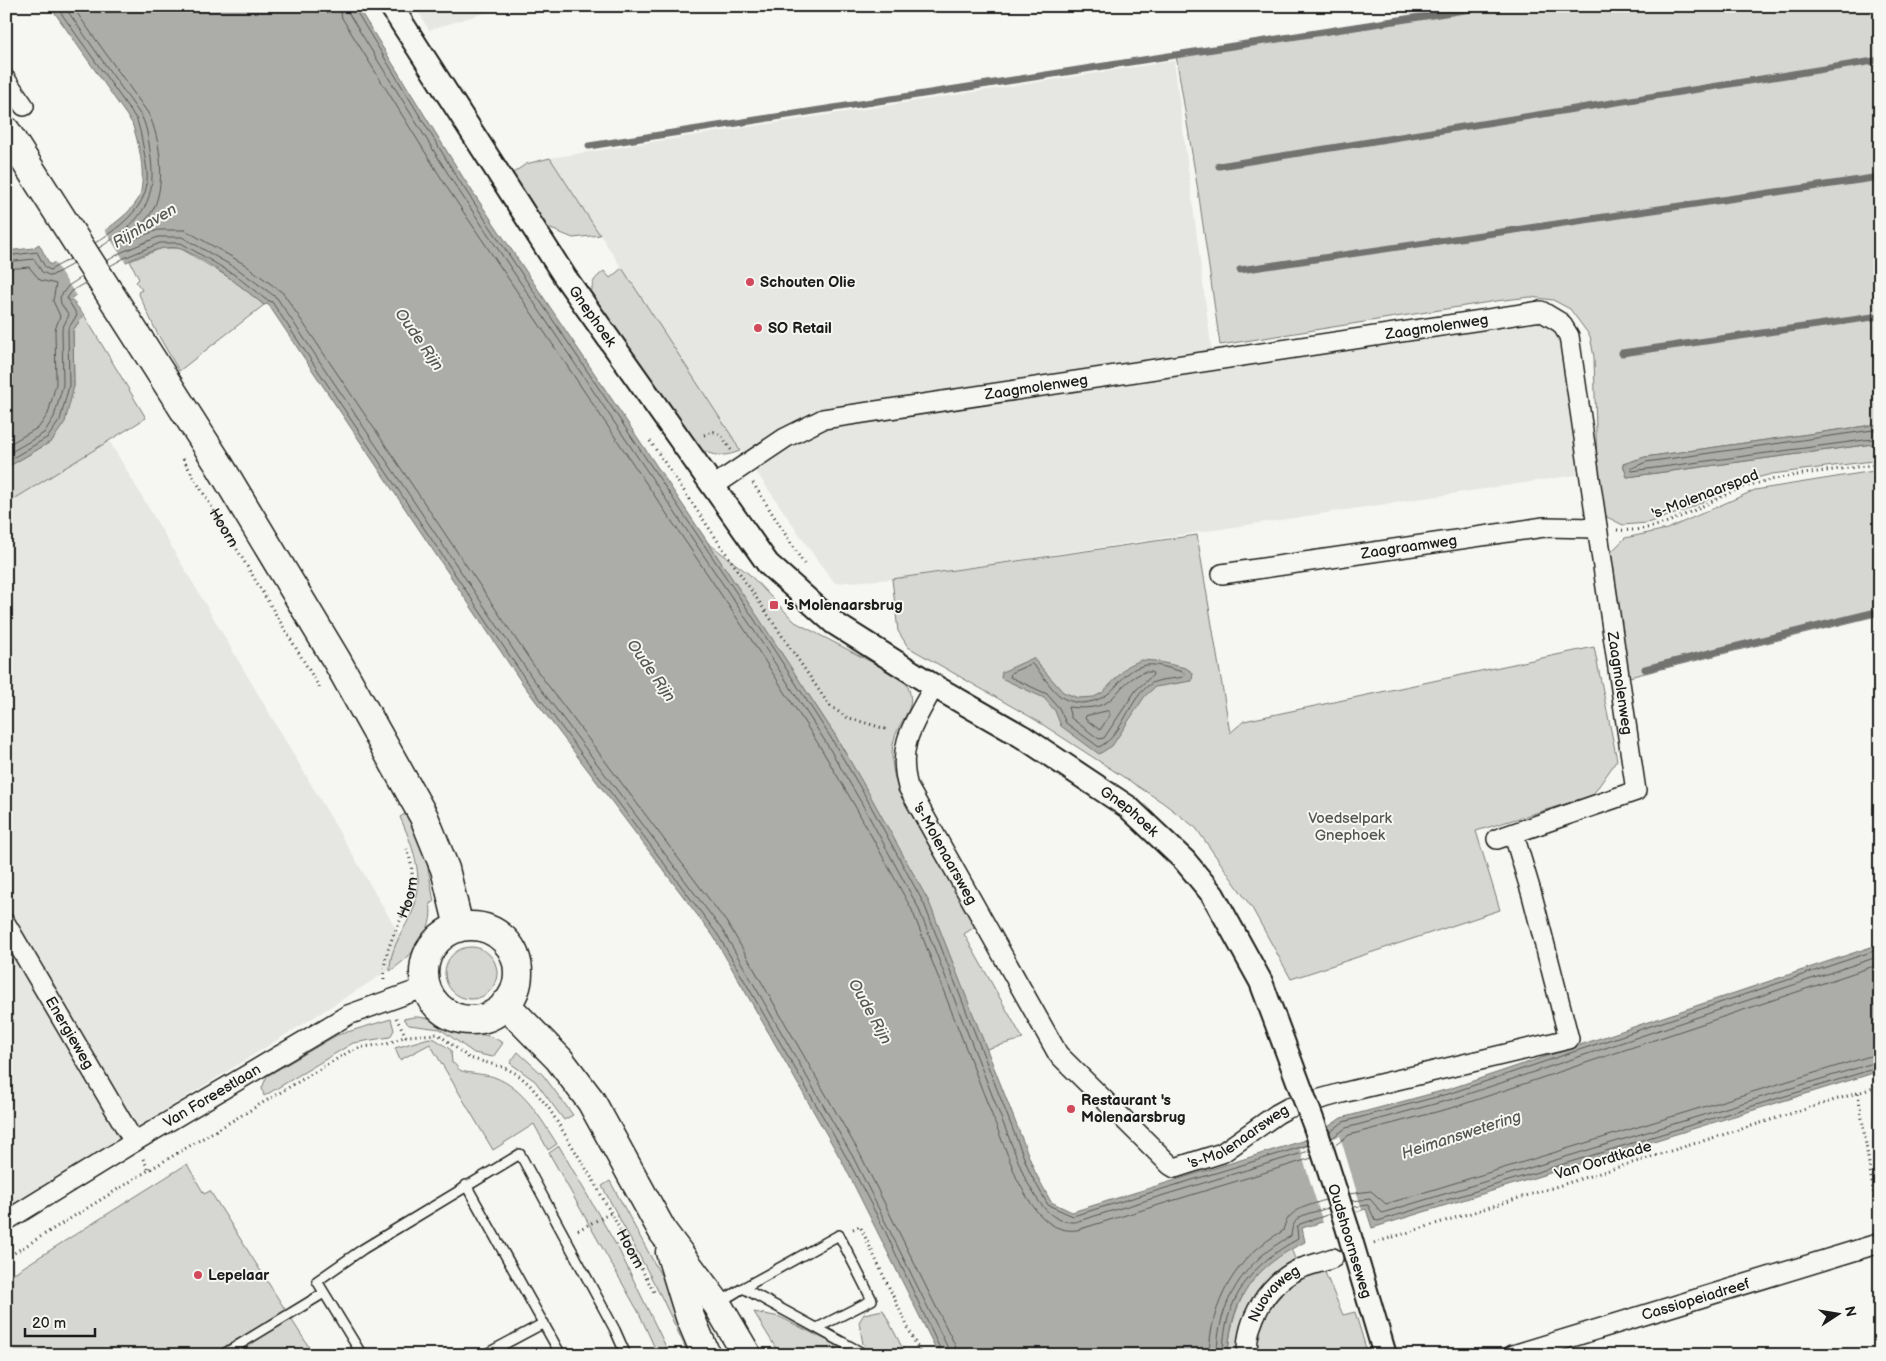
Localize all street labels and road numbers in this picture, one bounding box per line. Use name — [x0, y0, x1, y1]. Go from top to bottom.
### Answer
street label: Gnephoek — [564, 282, 621, 351]
street label: Zaagmolenweg — [1383, 310, 1490, 344]
street label: Zaagmolenweg — [983, 370, 1089, 405]
street label: 's-Molenaarspad — [1649, 465, 1761, 524]
street label: Hoorn — [205, 505, 243, 551]
street label: Zaagraamweg — [1359, 531, 1458, 564]
street label: Zaagmolenweg — [1603, 630, 1637, 736]
street label: Gnephoek — [1096, 782, 1163, 842]
street label: 's-Molenaarsweg — [908, 799, 981, 908]
street label: Hoorn — [393, 876, 422, 921]
street label: Energieweg — [41, 993, 98, 1073]
street label: Van Foreestlaan — [160, 1060, 264, 1132]
street label: 's-Molenaarsweg — [1186, 1100, 1292, 1173]
street label: Van Oordtkade — [1552, 1137, 1654, 1184]
street label: Oudshoornseweg — [1323, 1182, 1376, 1301]
street label: Hoorn — [612, 1226, 648, 1272]
street label: Nuovaweg — [1244, 1261, 1303, 1325]
street label: Cassiopeiadreef — [1640, 1274, 1752, 1325]

